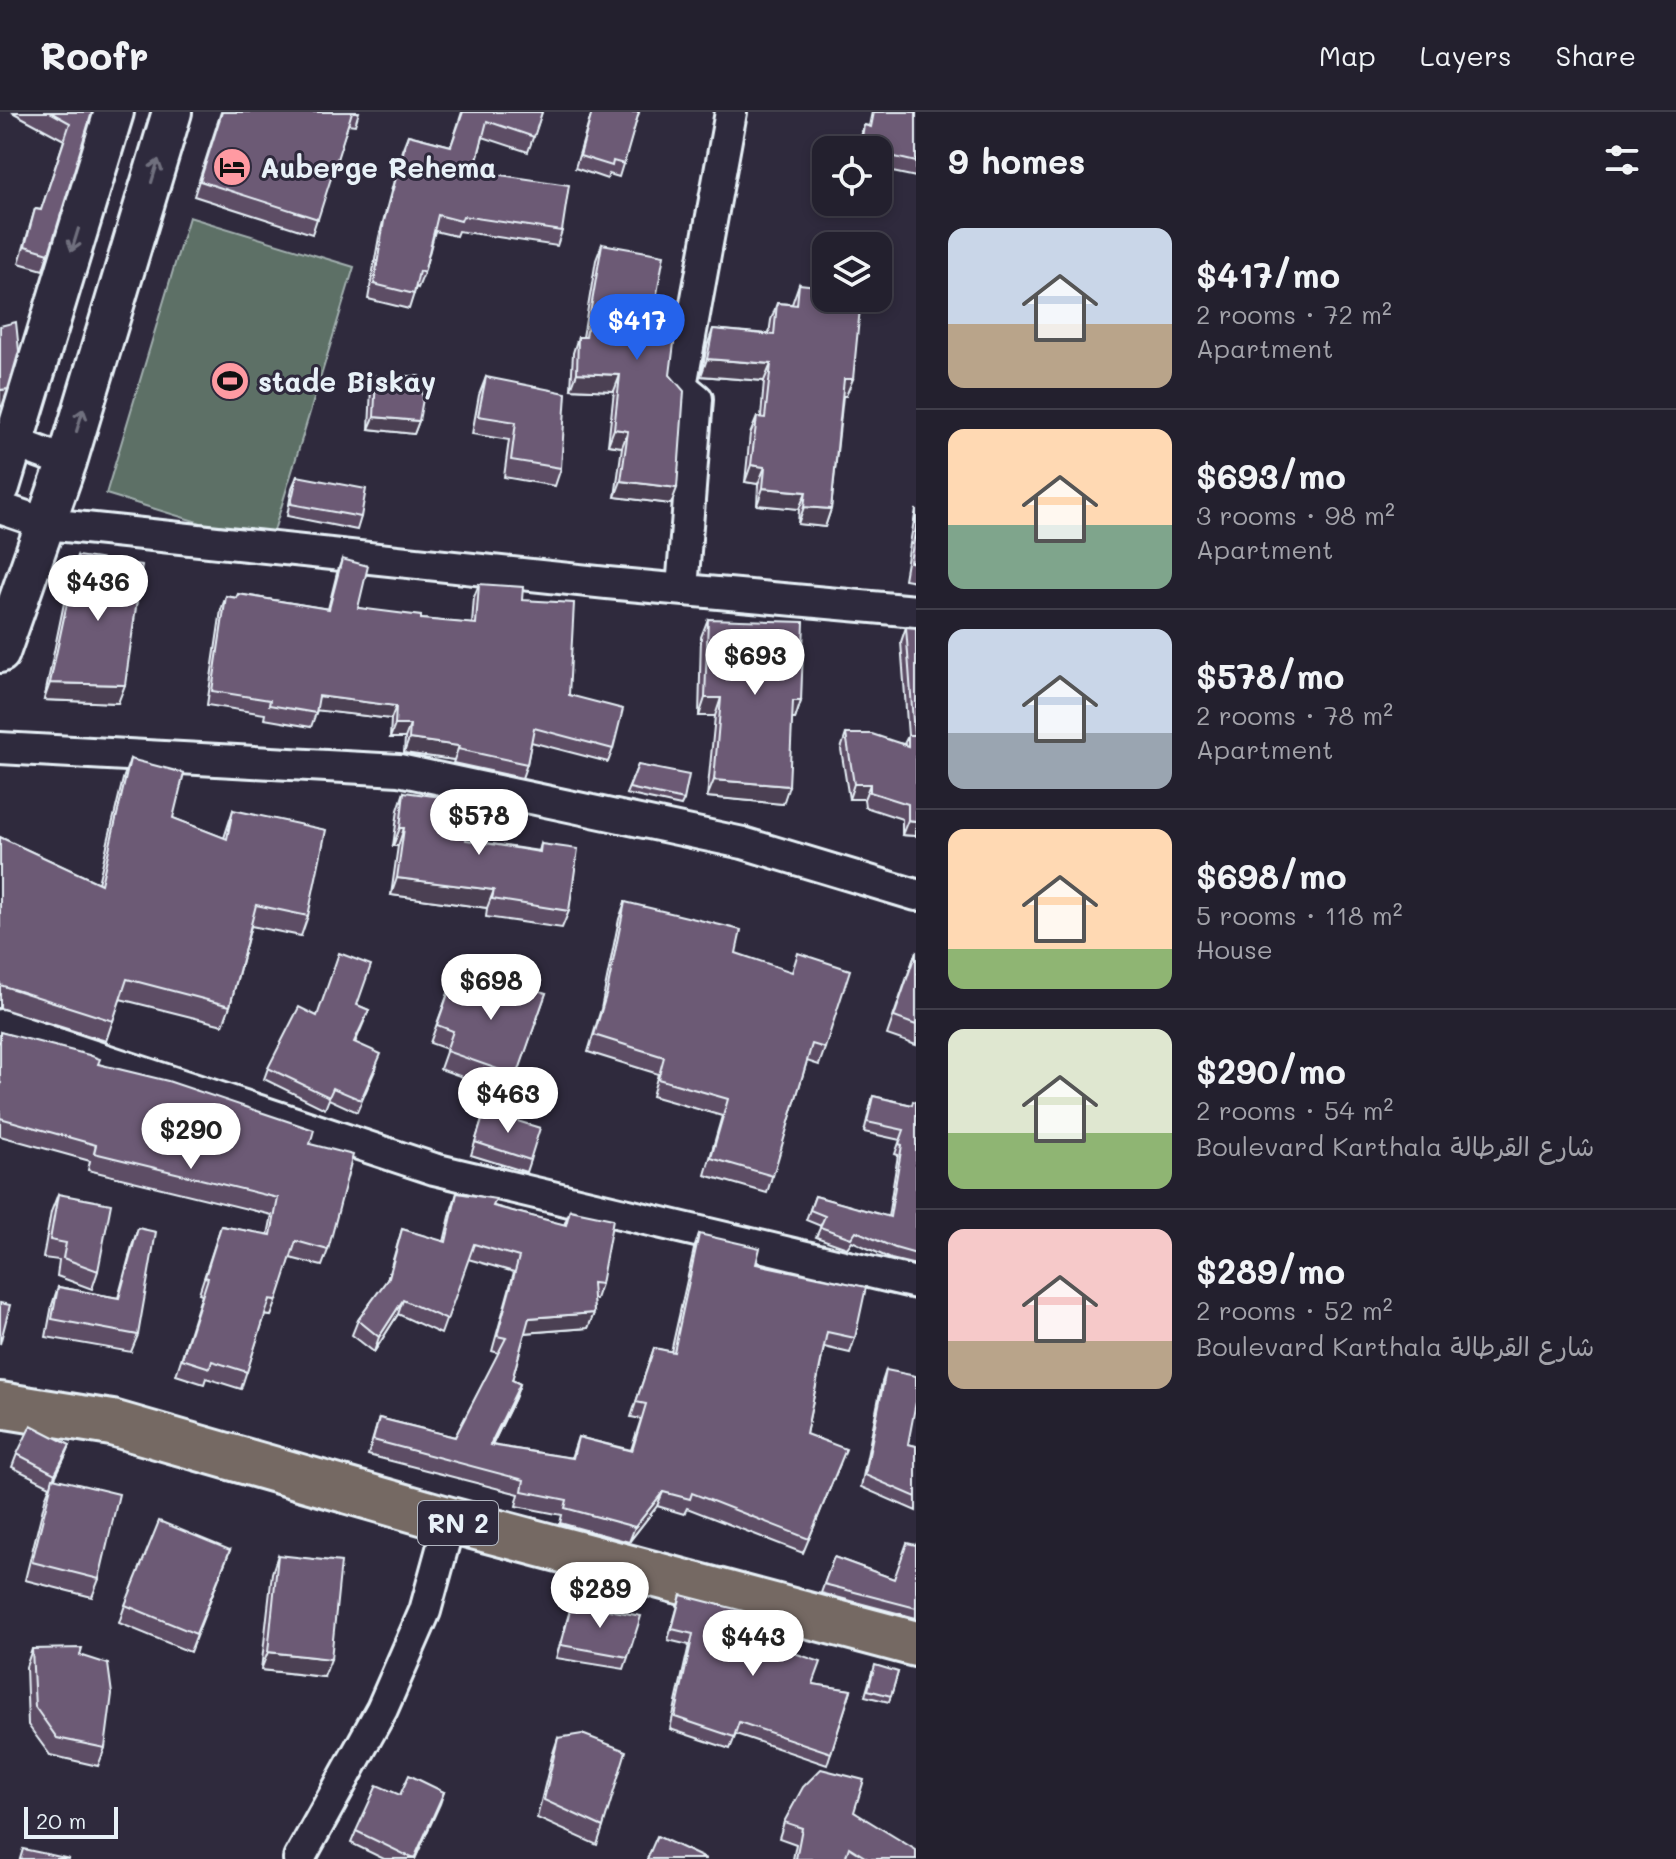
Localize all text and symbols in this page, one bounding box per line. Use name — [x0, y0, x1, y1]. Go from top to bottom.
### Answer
text: Roofr — [40, 30, 149, 80]
text: Map — [1319, 37, 1376, 73]
text: Layers — [1420, 37, 1512, 73]
text: Share — [1556, 37, 1636, 73]
map controls — [812, 136, 892, 312]
button: locate — [812, 136, 892, 216]
text: 9 homes — [948, 138, 1085, 183]
icon: filters — [1600, 138, 1644, 182]
hotel icon: Auberge Rehema — [211, 146, 253, 188]
place label: Auberge Rehema — [260, 149, 497, 185]
one-way arrow — [149, 159, 163, 184]
one-way arrow — [67, 227, 82, 253]
button: layers — [812, 232, 892, 312]
text: $417/mo — [1196, 252, 1340, 297]
icon: home — [1012, 260, 1108, 356]
pin: $417 — [590, 294, 684, 362]
text: 2 rooms · 72 m² — [1196, 297, 1392, 331]
text: $417 — [608, 303, 666, 337]
text: Apartment — [1196, 331, 1333, 365]
sports icon: stade Biskay — [209, 360, 251, 402]
place label: stade Biskay — [258, 363, 436, 400]
one-way arrow — [74, 408, 88, 433]
text: $693/mo — [1196, 453, 1346, 498]
icon: home — [1012, 461, 1108, 557]
text: 3 rooms · 98 m² — [1196, 498, 1395, 532]
text: Apartment — [1196, 532, 1333, 566]
pin: $436 — [51, 555, 145, 623]
text: $436 — [66, 564, 130, 598]
pin: $693 — [708, 629, 802, 697]
text: $693 — [723, 638, 787, 672]
text: $578/mo — [1196, 653, 1344, 698]
icon: home — [1012, 661, 1108, 757]
text: 2 rooms · 78 m² — [1196, 698, 1393, 732]
text: Apartment — [1196, 732, 1333, 766]
pin: $578 — [432, 789, 526, 857]
text: $578 — [448, 798, 510, 832]
text: $698/mo — [1196, 853, 1347, 898]
icon: home — [1012, 861, 1108, 957]
text: 5 rooms · 118 m² — [1196, 898, 1403, 932]
text: House — [1196, 932, 1273, 966]
pin: $698 — [444, 954, 538, 1022]
text: $698 — [459, 963, 523, 997]
text: $290/mo — [1196, 1048, 1346, 1093]
icon: home — [1012, 1061, 1108, 1157]
pin: $463 — [461, 1067, 555, 1135]
text: $463 — [476, 1076, 540, 1110]
text: 2 rooms · 54 m² — [1196, 1093, 1393, 1127]
pin: $290 — [144, 1103, 238, 1171]
text: $290 — [160, 1112, 222, 1146]
text: Boulevard Karthala شارع القرطالة — [1196, 1129, 1594, 1163]
text: $289/mo — [1196, 1248, 1345, 1293]
icon: home — [1012, 1261, 1108, 1357]
text: 2 rooms · 52 m² — [1196, 1293, 1393, 1327]
text: Boulevard Karthala شارع القرطالة — [1196, 1329, 1594, 1363]
road number: RN 2 — [418, 1501, 498, 1545]
pin: $289 — [553, 1562, 647, 1630]
text: $289 — [569, 1571, 631, 1605]
pin: $443 — [706, 1610, 800, 1678]
text: $443 — [721, 1619, 785, 1653]
scale bar — [24, 1803, 118, 1839]
text: 20 m — [36, 1806, 86, 1835]

